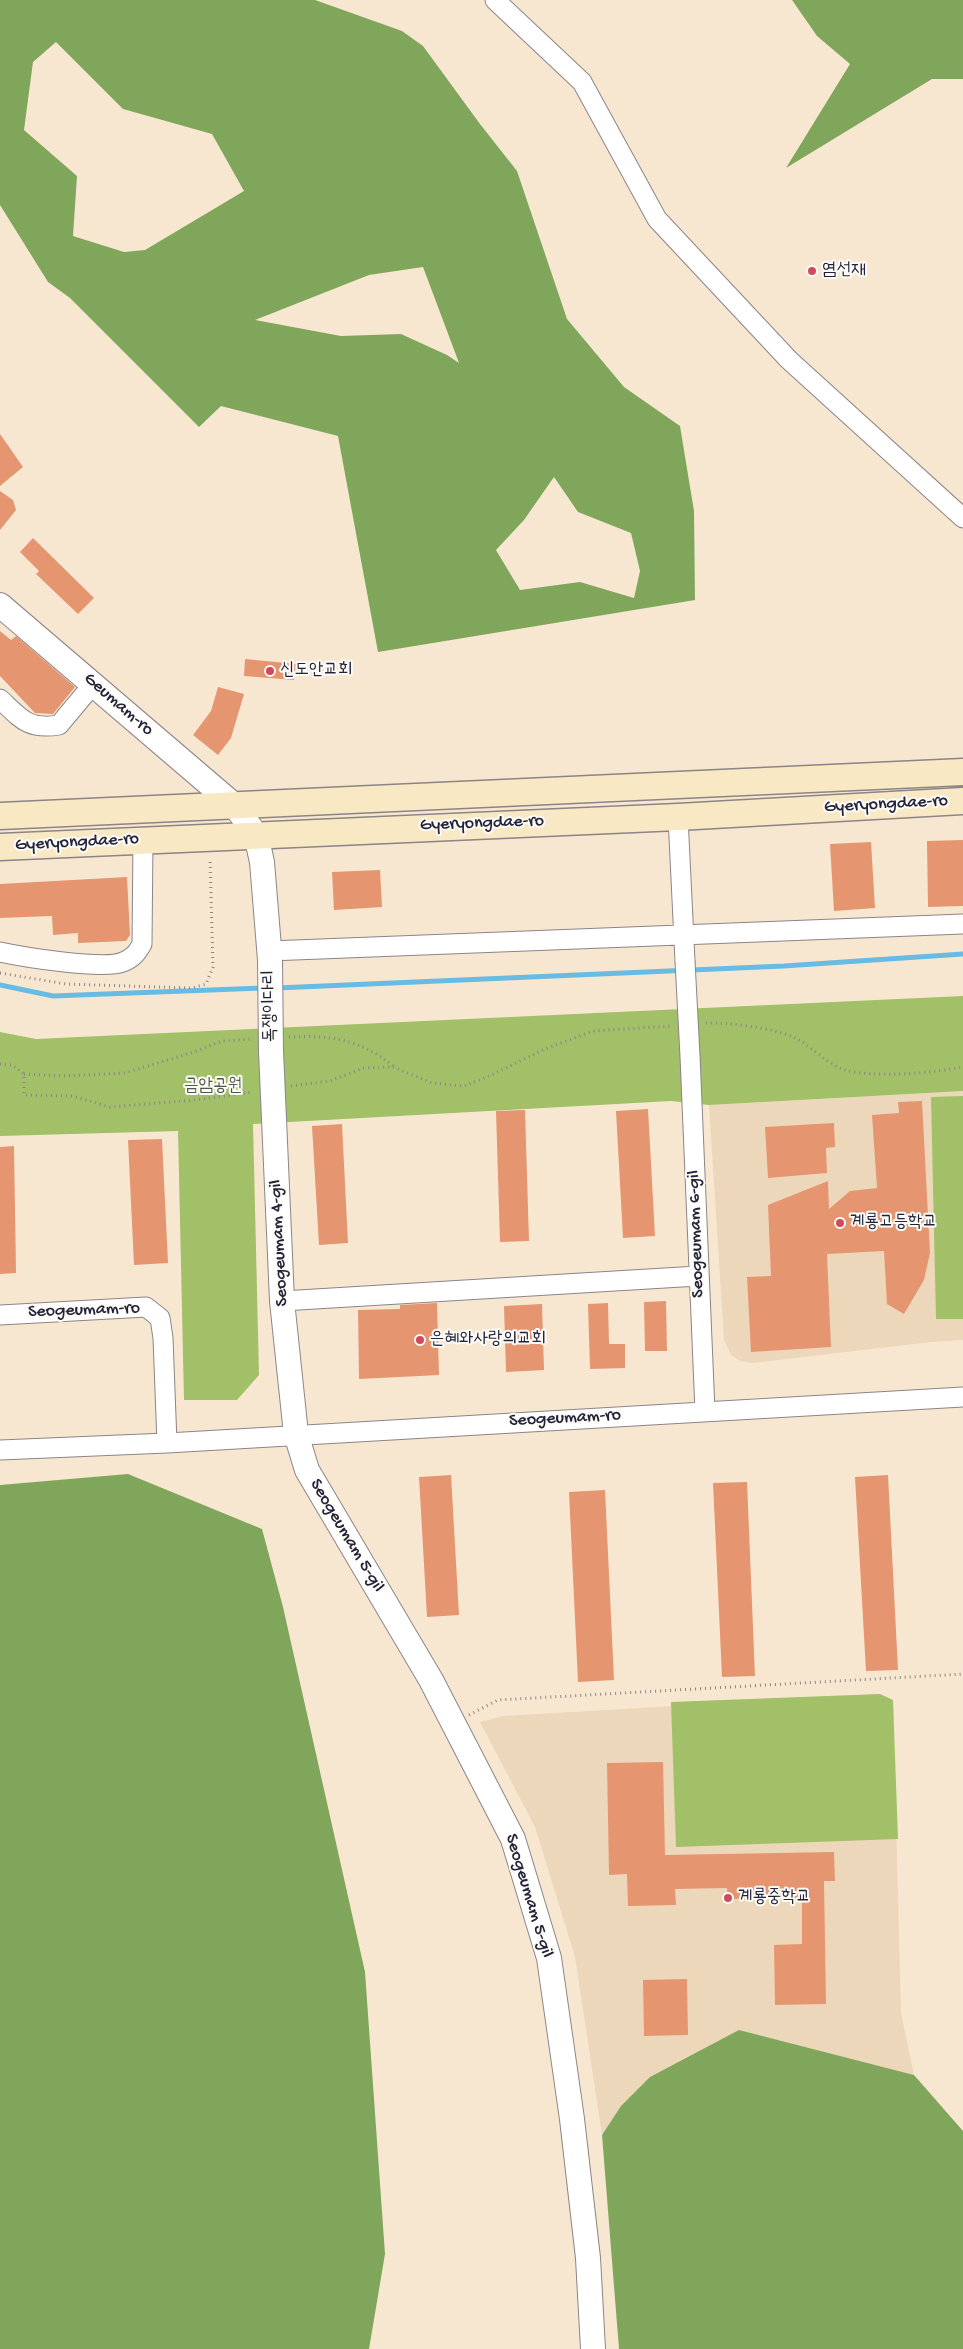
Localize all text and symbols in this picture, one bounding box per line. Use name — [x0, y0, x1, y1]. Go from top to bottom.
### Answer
place label: 염선재 — [822, 260, 865, 282]
marker: 염선재 — [806, 265, 818, 277]
place label: 신도안교회 — [280, 660, 352, 682]
marker: 신도안교회 — [264, 665, 276, 677]
street label: Geumam-ro — [78, 669, 158, 741]
street label: Gyeryongdae-ro — [823, 791, 949, 819]
street label: Gyeryongdae-ro — [420, 811, 544, 837]
street label: Gyeryongdae-ro — [14, 829, 140, 857]
street label: 독쟁이다리 — [260, 970, 282, 1042]
park label: 금암공원 — [184, 1076, 242, 1098]
street label: Seogeumam 6-gil — [684, 1170, 710, 1298]
street label: Seogeumam 4-gil — [266, 1179, 294, 1307]
place label: 계룡고등학교 — [850, 1212, 937, 1234]
marker: 계룡고등학교 — [834, 1217, 846, 1229]
street label: Seogeumam-ro — [28, 1298, 140, 1324]
place label: 은혜와사랑의교회 — [430, 1329, 546, 1351]
marker: 은혜와사랑의교회 — [414, 1334, 426, 1346]
street label: Seogeumam-ro — [509, 1405, 621, 1433]
street label: Seogeumam 5-gil — [304, 1476, 388, 1596]
street label: Seogeumam 5-gil — [499, 1832, 557, 1960]
place label: 계룡중학교 — [738, 1887, 810, 1909]
marker: 계룡중학교 — [722, 1892, 734, 1904]

